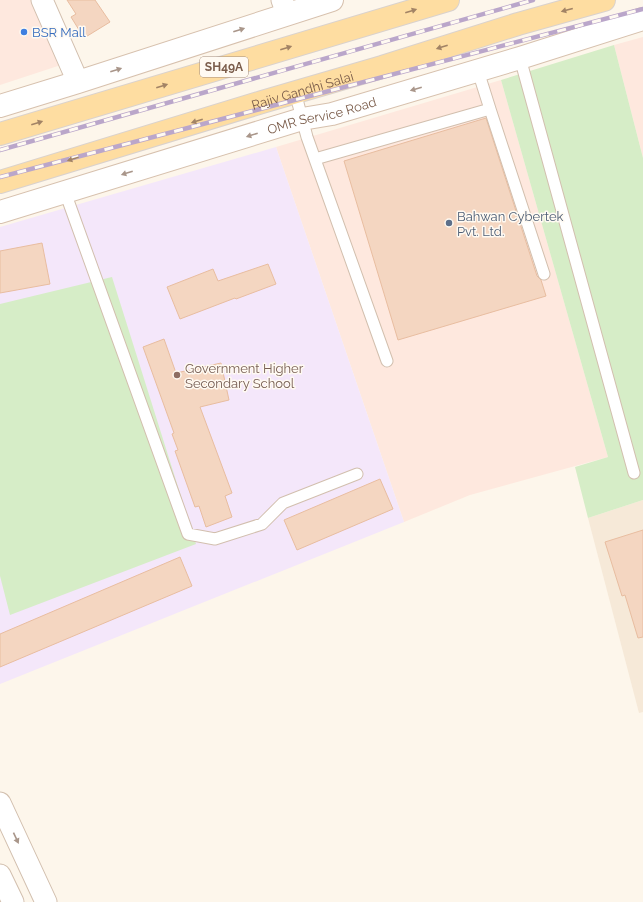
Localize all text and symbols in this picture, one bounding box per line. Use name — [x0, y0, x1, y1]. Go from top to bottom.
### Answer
one-way arrow — [560, 7, 572, 13]
one-way arrow — [405, 8, 417, 14]
place label: BSR Mall — [32, 25, 86, 40]
marker: BSR Mall — [19, 27, 29, 37]
one-way arrow — [234, 27, 246, 33]
one-way arrow — [436, 44, 448, 50]
one-way arrow — [281, 45, 293, 51]
road number: SH49A — [200, 57, 248, 77]
one-way arrow — [110, 67, 122, 73]
street label: Rajiv Gandhi Salai — [250, 68, 355, 112]
one-way arrow — [156, 83, 168, 89]
one-way arrow — [409, 86, 421, 92]
street label: OMR Service Road — [265, 94, 378, 137]
one-way arrow — [191, 118, 203, 124]
one-way arrow — [32, 120, 44, 126]
one-way arrow — [245, 132, 257, 138]
one-way arrow — [67, 156, 79, 162]
one-way arrow — [121, 170, 133, 176]
place label: Bahwan Cybertek Pvt. Ltd. — [457, 209, 564, 239]
marker: Bahwan Cybertek Pvt. Ltd. — [444, 218, 454, 228]
place label: Government Higher Secondary School — [185, 361, 304, 391]
marker: Government Higher Secondary School — [172, 370, 182, 380]
one-way arrow — [13, 833, 19, 844]

